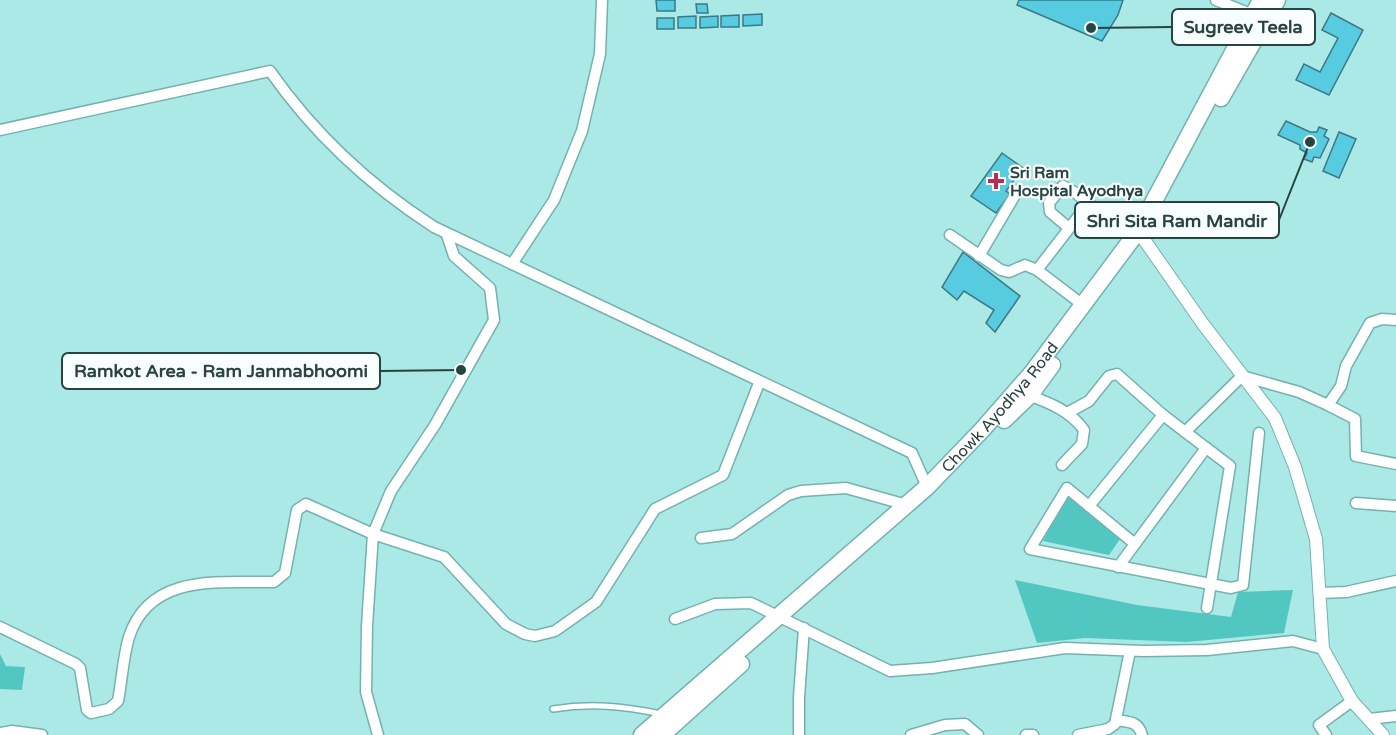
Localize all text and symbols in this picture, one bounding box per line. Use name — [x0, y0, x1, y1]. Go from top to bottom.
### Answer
callout: Sugreev Teela — [1172, 9, 1315, 45]
text: Sugreev Teela — [1183, 16, 1303, 38]
place label: Sri Ram Hospital Ayodhya — [1010, 163, 1143, 201]
marker: Sri Ram Hospital Ayodhya — [987, 172, 1005, 190]
callout: Shri Sita Ram Mandir — [1075, 202, 1279, 238]
text: Shri Sita Ram Mandir — [1087, 210, 1268, 232]
street label: Chowk Ayodhya Road — [938, 338, 1063, 477]
callout: Ramkot Area - Ram Janmabhoomi — [62, 353, 380, 389]
text: Ramkot Area - Ram Janmabhoomi — [74, 360, 368, 382]

